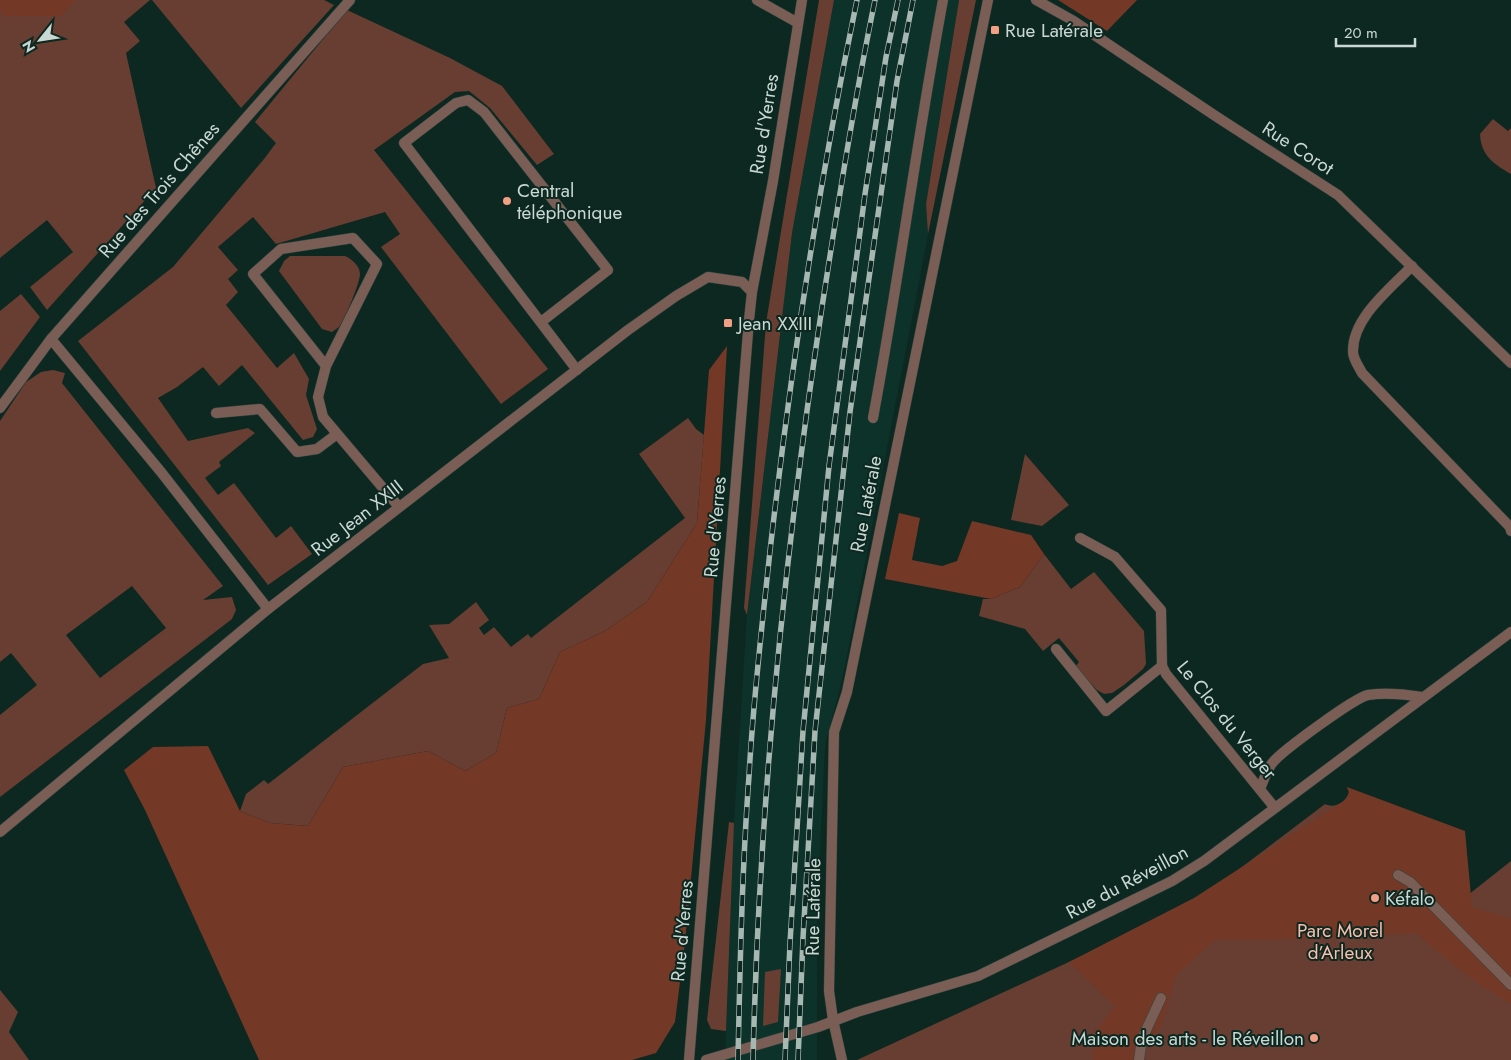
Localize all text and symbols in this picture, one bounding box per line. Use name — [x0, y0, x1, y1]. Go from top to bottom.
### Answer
north arrow — [15, 15, 65, 65]
scale bar — [1336, 15, 1415, 47]
place label: Rue Latérale — [1005, 17, 1103, 44]
text: 20 m — [1344, 22, 1378, 44]
marker: Rue Latérale — [989, 24, 1001, 36]
text: N — [17, 37, 40, 56]
street label: Rue d'Yerres — [743, 72, 785, 176]
street label: Rue Corot — [1257, 115, 1340, 182]
street label: Rue des Trois Chênes — [92, 116, 226, 264]
place label: Central téléphonique — [517, 177, 622, 226]
marker: Central téléphonique — [501, 195, 513, 207]
place label: Jean XXIII — [735, 310, 812, 337]
marker: Jean XXIII — [722, 317, 734, 329]
street label: Rue Latérale — [843, 453, 889, 555]
street label: Rue Jean XXIII — [305, 473, 409, 563]
street label: Rue d'Yerres — [697, 475, 733, 579]
street label: Le Clos du Verger — [1171, 655, 1284, 786]
street label: Rue du Réveillon — [1061, 838, 1193, 926]
street label: Rue Latérale — [799, 858, 827, 956]
street label: Rue d'Yerres — [664, 879, 700, 983]
place label: Kéfalo — [1385, 885, 1434, 912]
marker: Kéfalo — [1369, 892, 1381, 904]
park label: Parc Morel d’Arleux — [1297, 917, 1383, 966]
place label: Maison des arts - le Réveillon — [1072, 1025, 1304, 1052]
marker: Maison des arts - le Réveillon — [1308, 1032, 1320, 1044]

